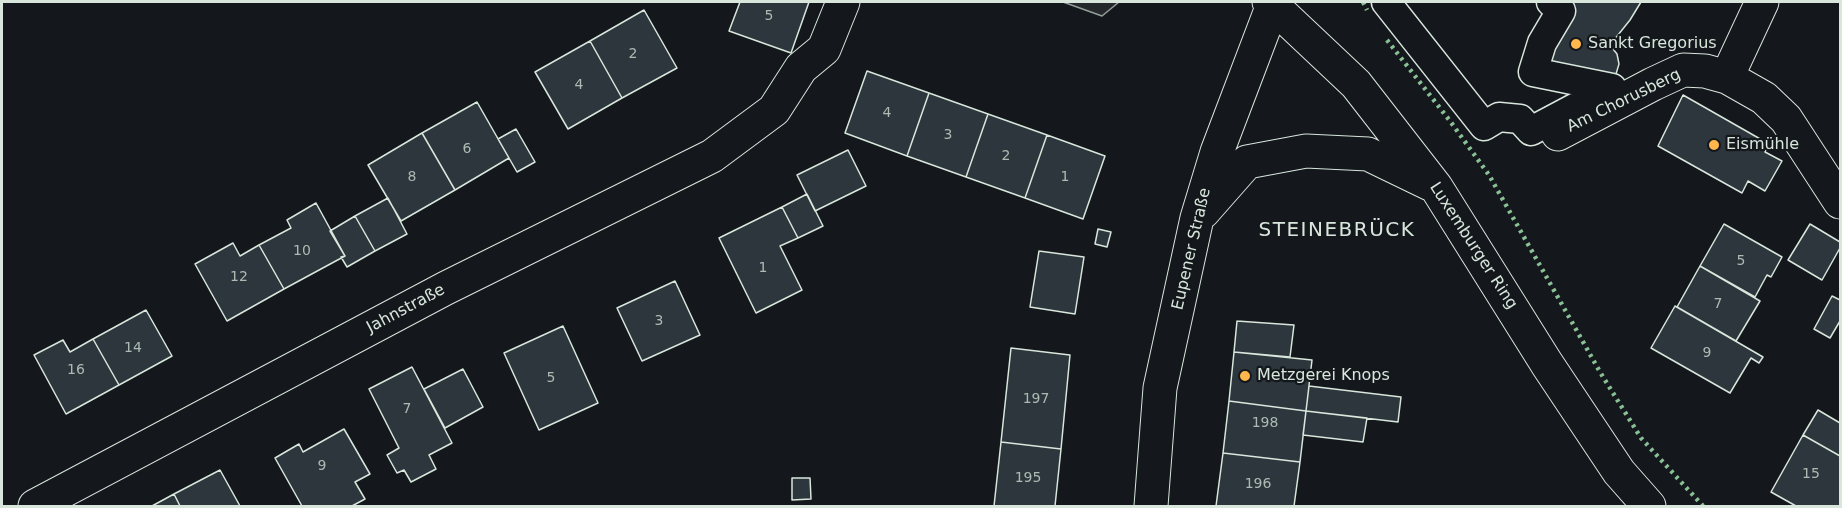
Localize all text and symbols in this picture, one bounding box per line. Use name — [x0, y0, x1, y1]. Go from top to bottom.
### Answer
house number: 5 — [765, 8, 773, 24]
place label: Sankt Gregorius — [1588, 34, 1717, 54]
marker: Sankt Gregorius — [1569, 37, 1583, 51]
house number: 2 — [629, 46, 637, 62]
street label: Am Chorusberg — [1564, 65, 1684, 137]
house number: 4 — [575, 77, 583, 93]
house number: 4 — [883, 105, 891, 121]
house number: 3 — [944, 127, 952, 143]
place label: Eismühle — [1726, 135, 1799, 155]
marker: Eismühle — [1707, 138, 1721, 152]
house number: 6 — [463, 141, 471, 157]
house number: 2 — [1002, 148, 1010, 164]
house number: 8 — [408, 169, 416, 185]
house number: 1 — [1061, 169, 1069, 185]
street label: Luxemburger Ring — [1425, 179, 1521, 313]
street label: Eupener Straße — [1169, 186, 1215, 312]
district label: STEINEBRÜCK — [1259, 219, 1415, 243]
house number: 10 — [293, 243, 311, 259]
house number: 5 — [1737, 253, 1745, 269]
house number: 1 — [759, 260, 767, 276]
house number: 12 — [230, 269, 248, 285]
street label: Jahnstraße — [364, 280, 448, 338]
house number: 7 — [1714, 296, 1722, 312]
house number: 3 — [655, 313, 663, 329]
house number: 14 — [124, 340, 142, 356]
house number: 9 — [1703, 345, 1711, 361]
house number: 16 — [67, 362, 85, 378]
place label: Metzgerei Knops — [1257, 366, 1390, 386]
marker: Metzgerei Knops — [1238, 369, 1252, 383]
house number: 5 — [547, 370, 555, 386]
house number: 197 — [1023, 391, 1049, 407]
house number: 7 — [403, 401, 411, 417]
house number: 198 — [1252, 415, 1278, 431]
house number: 9 — [318, 458, 326, 474]
house number: 15 — [1802, 466, 1820, 482]
house number: 195 — [1015, 470, 1041, 486]
house number: 196 — [1245, 476, 1271, 492]

